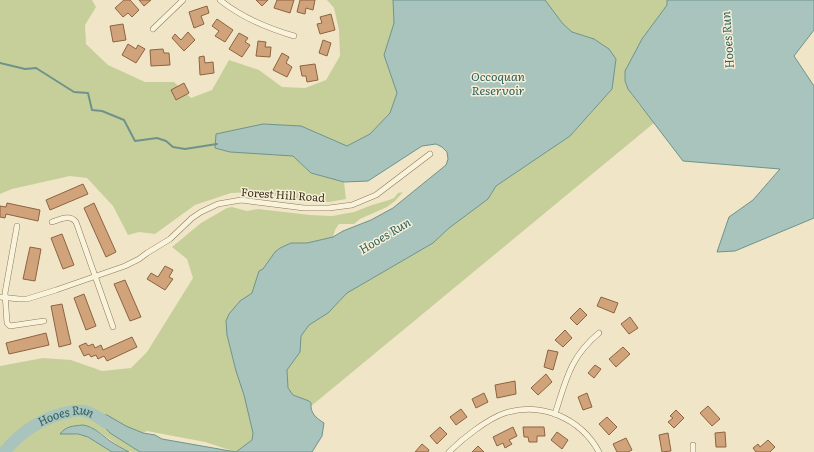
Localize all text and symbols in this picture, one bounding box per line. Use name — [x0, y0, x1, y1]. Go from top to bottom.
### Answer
water label: Hooes Run — [716, 11, 738, 69]
water label: Occoquan Reservoir — [471, 67, 525, 99]
street label: Forest Hill Road — [241, 183, 326, 205]
water label: Hooes Run — [355, 213, 414, 258]
water label: Hooes Run — [34, 400, 97, 430]

